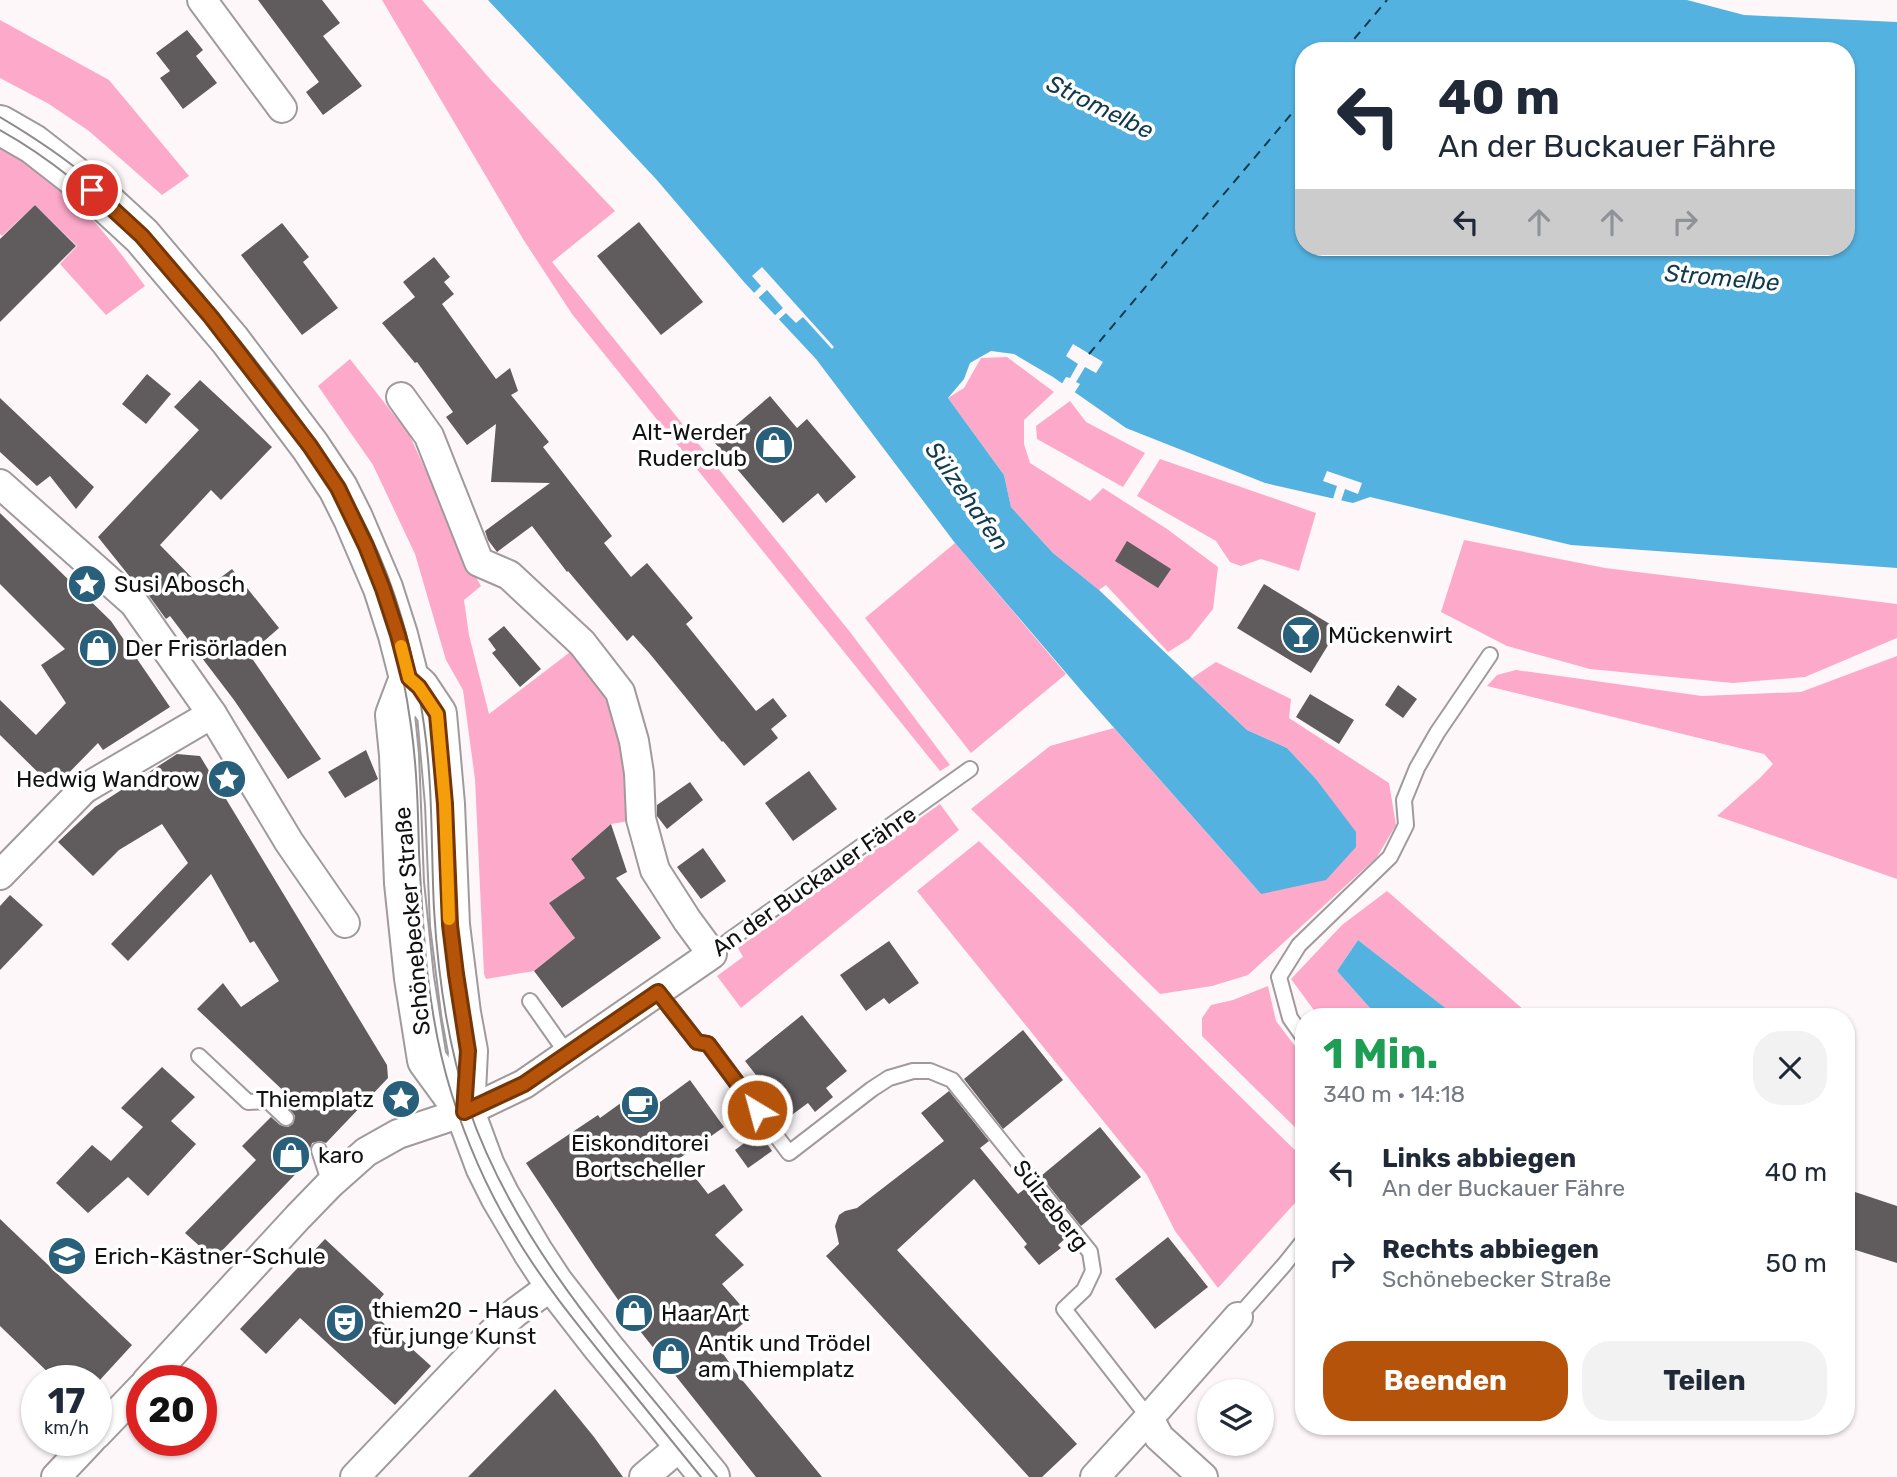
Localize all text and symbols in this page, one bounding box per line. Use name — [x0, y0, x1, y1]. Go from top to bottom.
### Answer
text: 40 m — [1438, 68, 1560, 126]
water label: Stromelbe — [1042, 69, 1158, 145]
icon: left — [1323, 70, 1414, 161]
text: An der Buckauer Fähre — [1438, 127, 1776, 165]
pin — [62, 160, 122, 220]
icon: arrive — [73, 171, 111, 209]
icon: left — [1447, 203, 1485, 241]
icon: ahead — [1520, 203, 1558, 241]
icon: ahead — [1593, 203, 1631, 241]
icon: right — [1666, 203, 1704, 241]
water label: Stromelbe — [1663, 259, 1781, 297]
place label: Alt-Werder Ruderclub — [632, 418, 747, 472]
shop icon: Alt-Werder Ruderclub — [753, 424, 795, 466]
water label: Sülzehafen — [919, 436, 1015, 556]
place icon: Susi Abosch — [66, 563, 108, 605]
place label: Susi Abosch — [114, 570, 245, 598]
bar icon: Mückenwirt — [1280, 614, 1322, 656]
place label: Mückenwirt — [1328, 621, 1453, 649]
shop icon: Der Frisörladen — [77, 627, 119, 669]
place label: Der Frisörladen — [125, 634, 287, 662]
place icon: Hedwig Wandrow — [206, 758, 248, 800]
place label: Hedwig Wandrow — [16, 765, 200, 793]
street label: An der Buckauer Fähre — [706, 800, 922, 962]
street label: Schönebecker Straße — [388, 806, 436, 1036]
text: 1 Min. — [1323, 1029, 1439, 1079]
button: close — [1753, 1031, 1827, 1105]
position arrow — [720, 1073, 794, 1147]
place icon: Thiemplatz — [380, 1078, 422, 1120]
text: 340 m · 14:18 — [1323, 1080, 1465, 1108]
cafe icon: Eiskonditorei Bortscheller — [619, 1084, 661, 1126]
place label: Thiemplatz — [256, 1085, 374, 1113]
place label: Eiskonditorei Bortscheller — [571, 1129, 709, 1183]
shop icon: karo — [270, 1134, 312, 1176]
place label: karo — [318, 1141, 364, 1169]
text: Links abbiegen — [1382, 1143, 1576, 1174]
street label: Sülzeberg — [1007, 1154, 1095, 1256]
icon: left — [1323, 1154, 1361, 1192]
text: 40 m — [1765, 1157, 1827, 1188]
text: An der Buckauer Fähre — [1382, 1174, 1625, 1202]
text: Rechts abbiegen — [1382, 1234, 1599, 1265]
school or university icon: Erich-Kästner-Schule — [46, 1235, 88, 1277]
place label: Erich-Kästner-Schule — [94, 1242, 326, 1270]
icon: right — [1323, 1245, 1361, 1283]
text: 50 m — [1766, 1248, 1827, 1279]
text: Schönebecker Straße — [1382, 1265, 1611, 1293]
shop icon: Haar Art — [613, 1292, 655, 1334]
place label: thiem20 - Haus für junge Kunst — [372, 1296, 539, 1350]
place label: Haar Art — [661, 1299, 749, 1327]
theatre icon: thiem20 - Haus für junge Kunst — [324, 1302, 366, 1344]
place label: Antik und Trödel am Thiemplatz — [698, 1329, 871, 1383]
shop icon: Antik und Trödel am Thiemplatz — [650, 1335, 692, 1377]
button: Beenden — [1323, 1341, 1568, 1421]
button: Teilen — [1582, 1341, 1827, 1421]
speed limit sign: 20 — [126, 1365, 217, 1456]
map controls — [1197, 1379, 1274, 1456]
button: layers — [1197, 1379, 1274, 1456]
text: 17 — [48, 1380, 85, 1422]
text: km/h — [44, 1417, 89, 1439]

